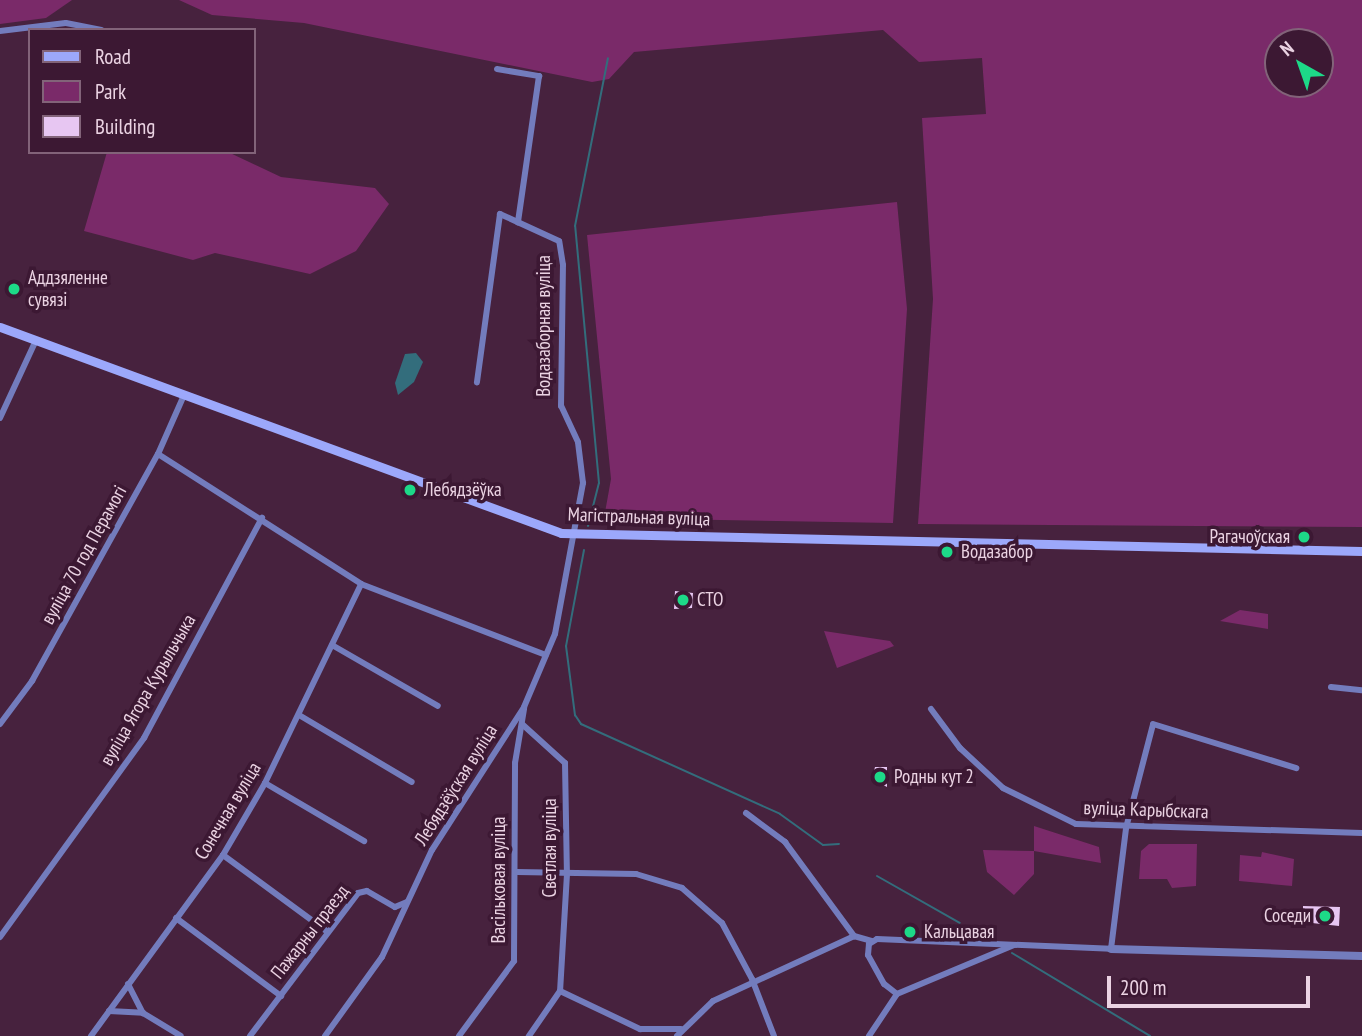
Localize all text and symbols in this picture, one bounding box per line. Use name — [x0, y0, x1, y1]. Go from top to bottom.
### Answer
legend — [28, 28, 256, 154]
north arrow — [1264, 28, 1334, 98]
text: N — [1275, 36, 1298, 61]
text: Road — [95, 43, 131, 70]
text: Park — [95, 78, 126, 105]
text: Building — [95, 113, 155, 140]
street label: Водазаборная вуліца — [533, 255, 555, 397]
place label: Аддзяленне сувязі — [28, 267, 108, 311]
marker: Аддзяленне сувязі — [6, 281, 22, 297]
place label: Лебядзёўка — [424, 479, 502, 501]
street label: вуліца 70 год Перамогі — [36, 482, 132, 628]
marker: Лебядзёўка — [402, 482, 418, 498]
street label: Магістральная вуліца — [567, 503, 711, 531]
place label: Рагачоўская — [1209, 526, 1290, 548]
marker: Рагачоўская — [1296, 529, 1312, 545]
place label: Водазабор — [961, 541, 1033, 563]
marker: Водазабор — [939, 544, 955, 560]
place label: СТО — [697, 589, 723, 611]
marker: СТО — [675, 592, 691, 608]
street label: вуліца Ягора Курыльчыка — [95, 610, 201, 770]
street label: Лебядзёўская вуліца — [410, 720, 502, 850]
street label: Сонечная вуліца — [190, 758, 266, 864]
place label: Родны кут 2 — [894, 766, 974, 788]
marker: Родны кут 2 — [872, 769, 888, 785]
street label: вуліца Карыбскага — [1083, 796, 1209, 824]
street label: Светлая вуліца — [539, 798, 561, 898]
street label: Васільковая вуліца — [488, 817, 510, 943]
street label: Пажарны праезд — [266, 880, 354, 984]
place label: Соседи — [1264, 905, 1311, 927]
marker: Соседи — [1317, 908, 1333, 924]
place label: Кальцавая — [924, 921, 994, 943]
marker: Кальцавая — [902, 924, 918, 940]
scale bar — [1110, 962, 1313, 1006]
text: 200 m — [1120, 974, 1166, 1001]

